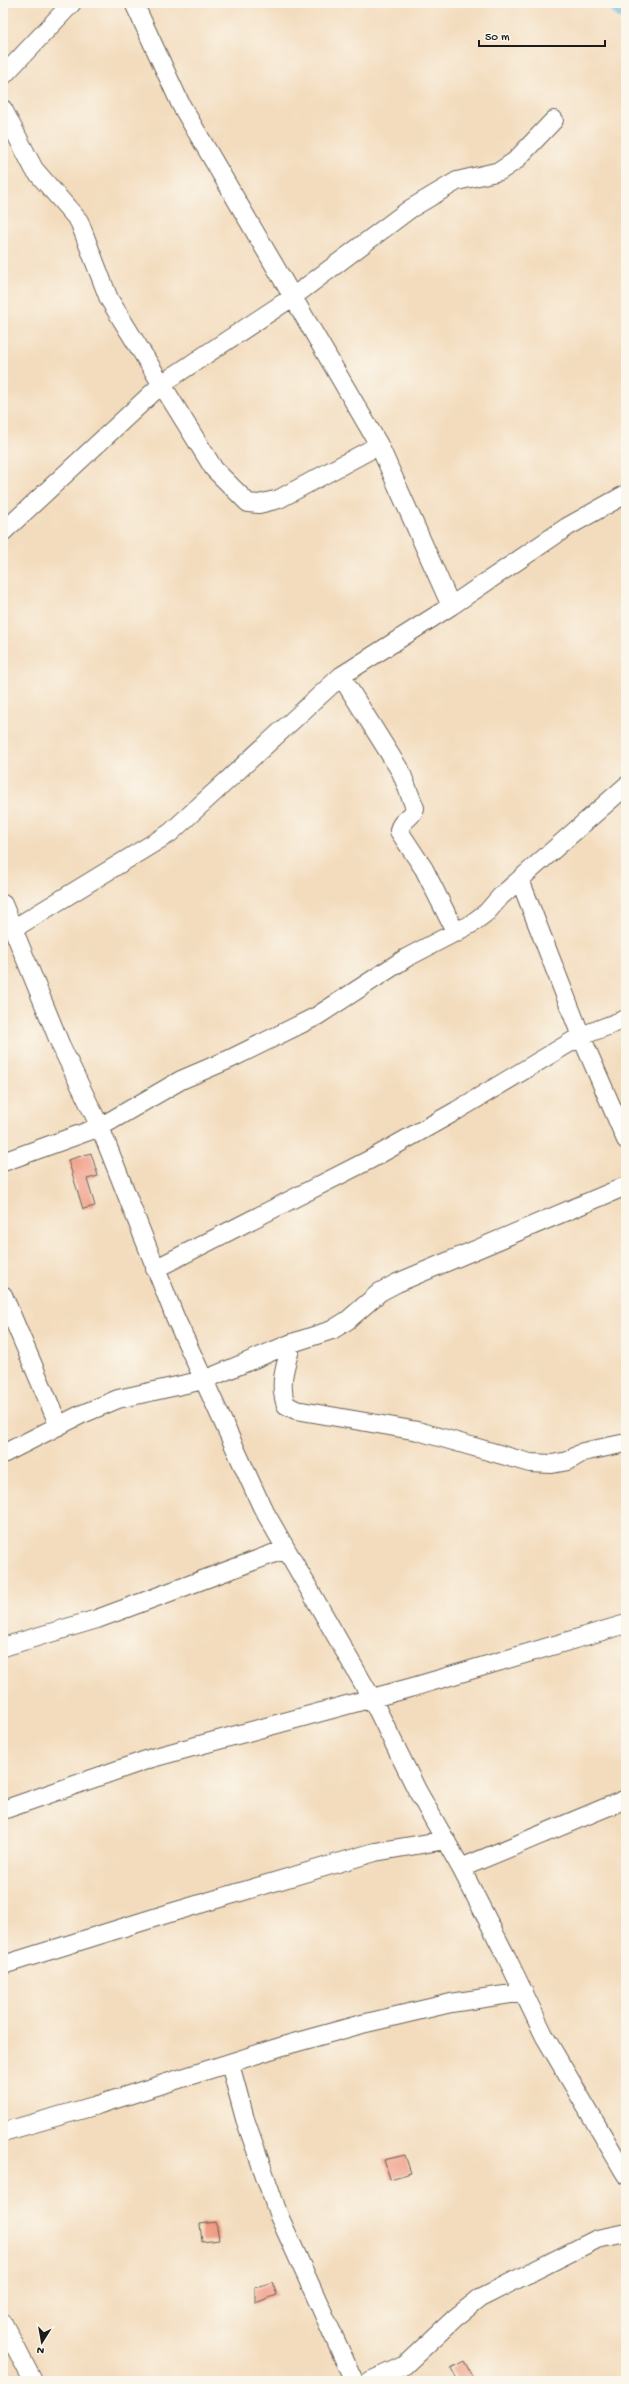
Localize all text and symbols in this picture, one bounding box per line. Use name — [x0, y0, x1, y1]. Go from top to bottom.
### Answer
scale bar — [479, 22, 605, 48]
text: 50 m — [485, 31, 510, 45]
north arrow — [22, 2322, 62, 2362]
text: N — [36, 2343, 45, 2356]

